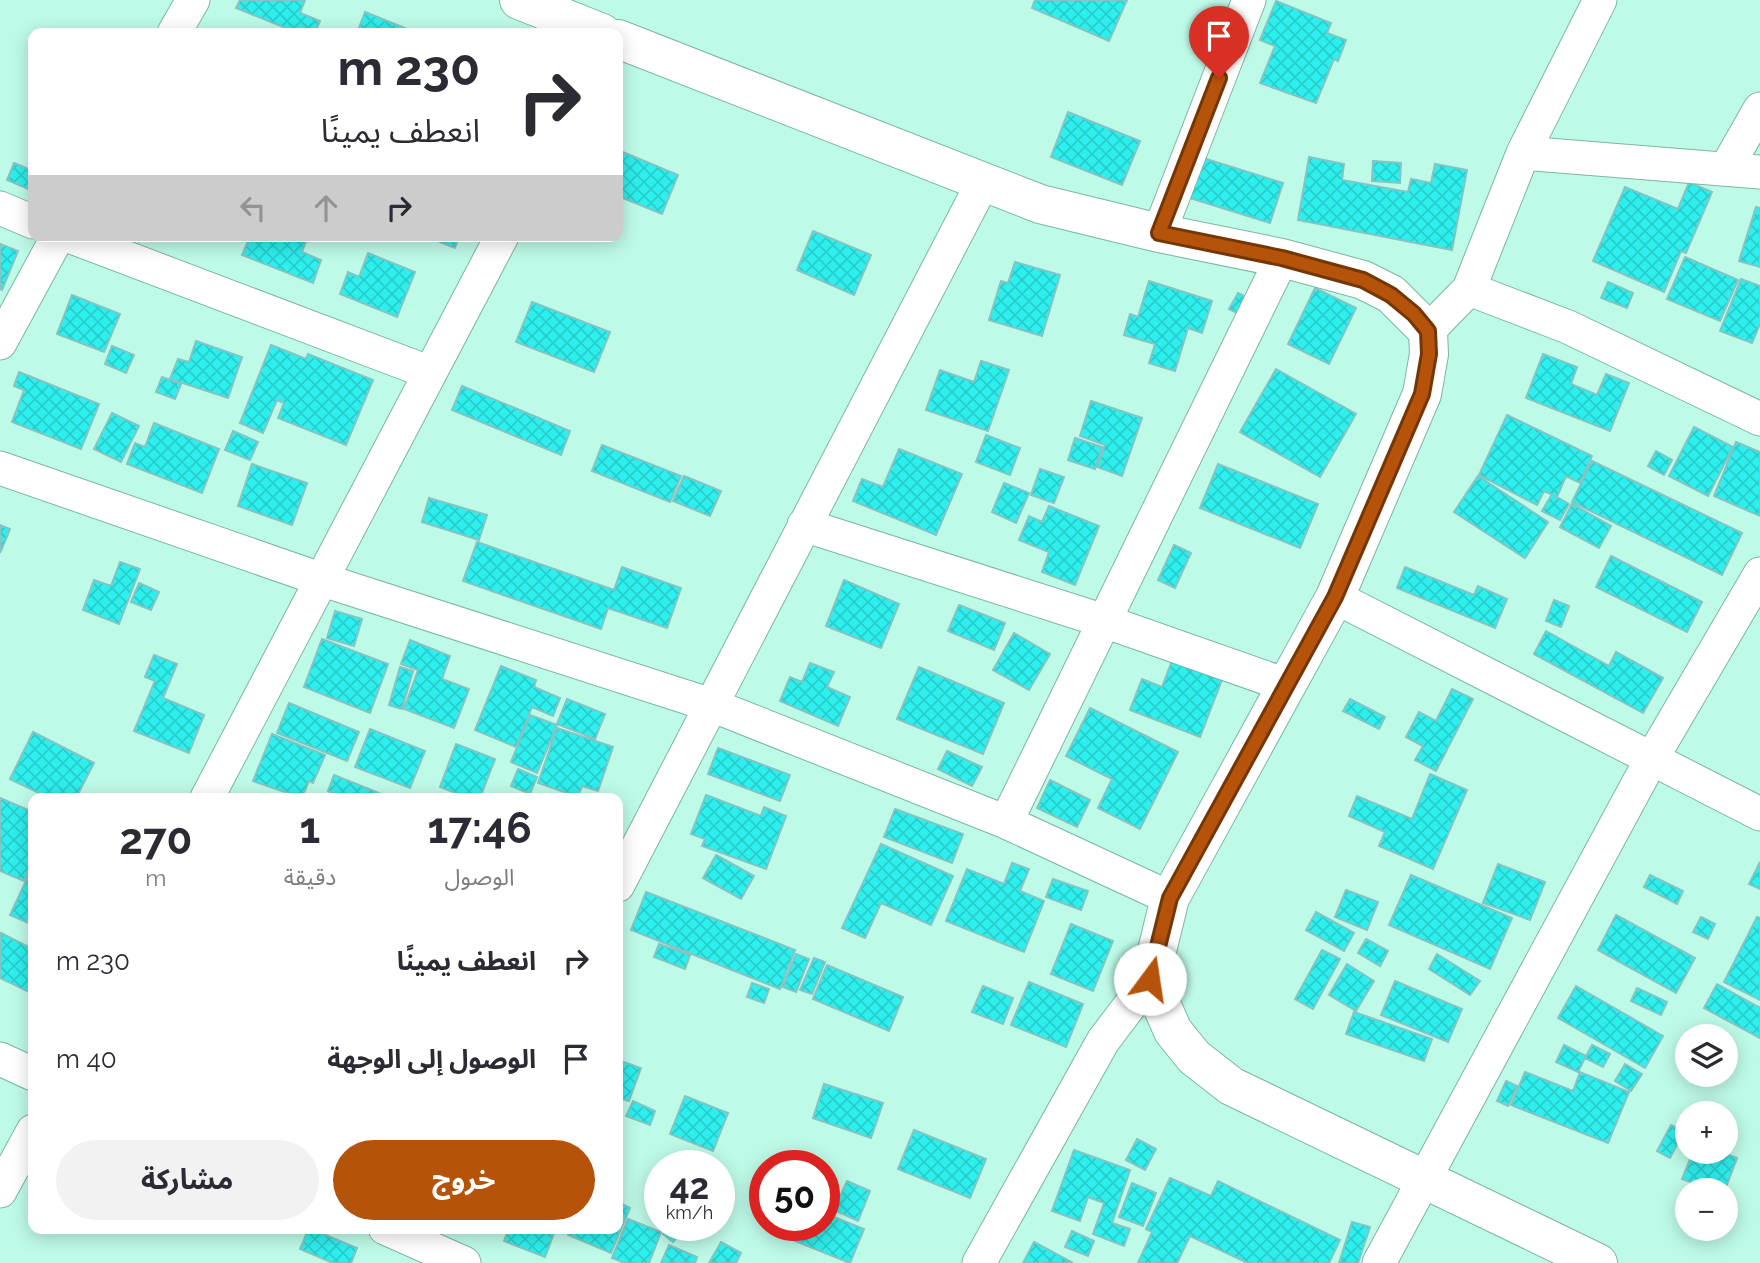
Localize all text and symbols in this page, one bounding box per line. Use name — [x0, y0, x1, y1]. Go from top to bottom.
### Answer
pin — [1189, 6, 1249, 78]
icon: arrive — [1200, 17, 1238, 55]
text: 230 m — [338, 39, 480, 96]
icon: right — [504, 56, 595, 147]
text: انعطف يمينًا — [321, 112, 480, 149]
icon: left — [234, 189, 272, 227]
icon: ahead — [307, 189, 345, 227]
icon: right — [380, 189, 418, 227]
text: 1 — [300, 804, 320, 853]
text: 17:46 — [427, 804, 532, 853]
text: 270 — [119, 815, 192, 864]
text: دقيقة — [284, 863, 336, 890]
text: الوصول — [445, 863, 515, 890]
text: m — [145, 864, 166, 891]
icon: right — [557, 942, 595, 980]
position arrow — [1113, 942, 1187, 1016]
text: 230 m — [56, 946, 130, 976]
text: انعطف يمينًا — [397, 946, 536, 976]
map controls — [1675, 1024, 1738, 1241]
button: layers — [1675, 1024, 1738, 1087]
icon: arrive — [557, 1040, 595, 1078]
text: 40 m — [56, 1044, 117, 1074]
text: الوصول إلى الوجهة — [327, 1044, 536, 1074]
button: + — [1675, 1101, 1738, 1164]
button: مشاركة — [56, 1140, 319, 1220]
button: خروج — [333, 1140, 595, 1220]
speed limit sign: 50 — [749, 1150, 840, 1241]
text: 42 — [670, 1166, 709, 1207]
button: − — [1675, 1178, 1738, 1241]
text: km/h — [666, 1202, 713, 1223]

